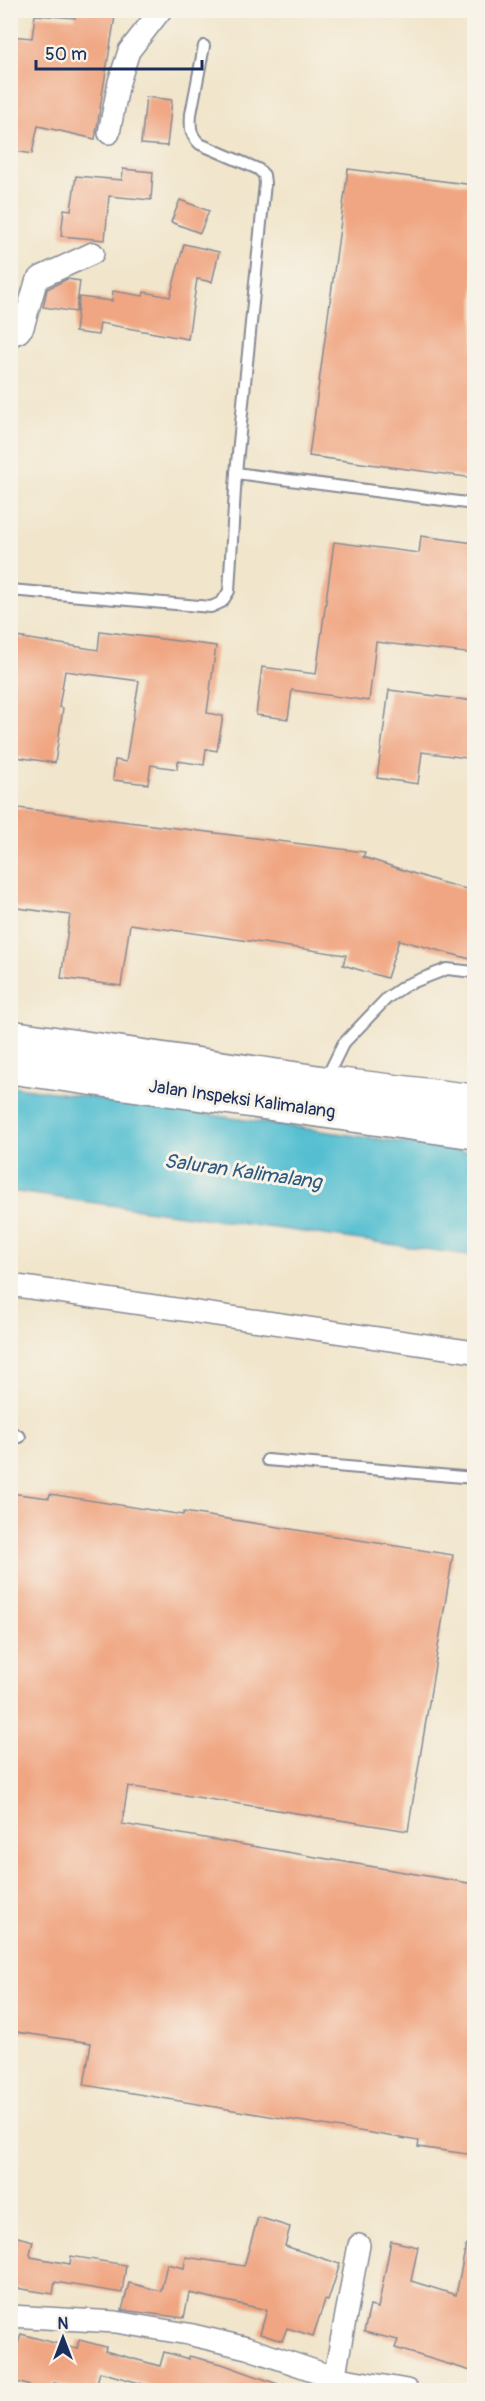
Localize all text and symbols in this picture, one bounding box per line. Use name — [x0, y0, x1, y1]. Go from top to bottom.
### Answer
scale bar — [36, 33, 202, 71]
text: 50 m — [45, 43, 87, 66]
street label: Jalan Inspeksi Kalimalang — [147, 1075, 337, 1124]
water label: Saluran Kalimalang — [163, 1148, 325, 1195]
north arrow — [33, 2308, 93, 2368]
text: N — [58, 2314, 69, 2334]

